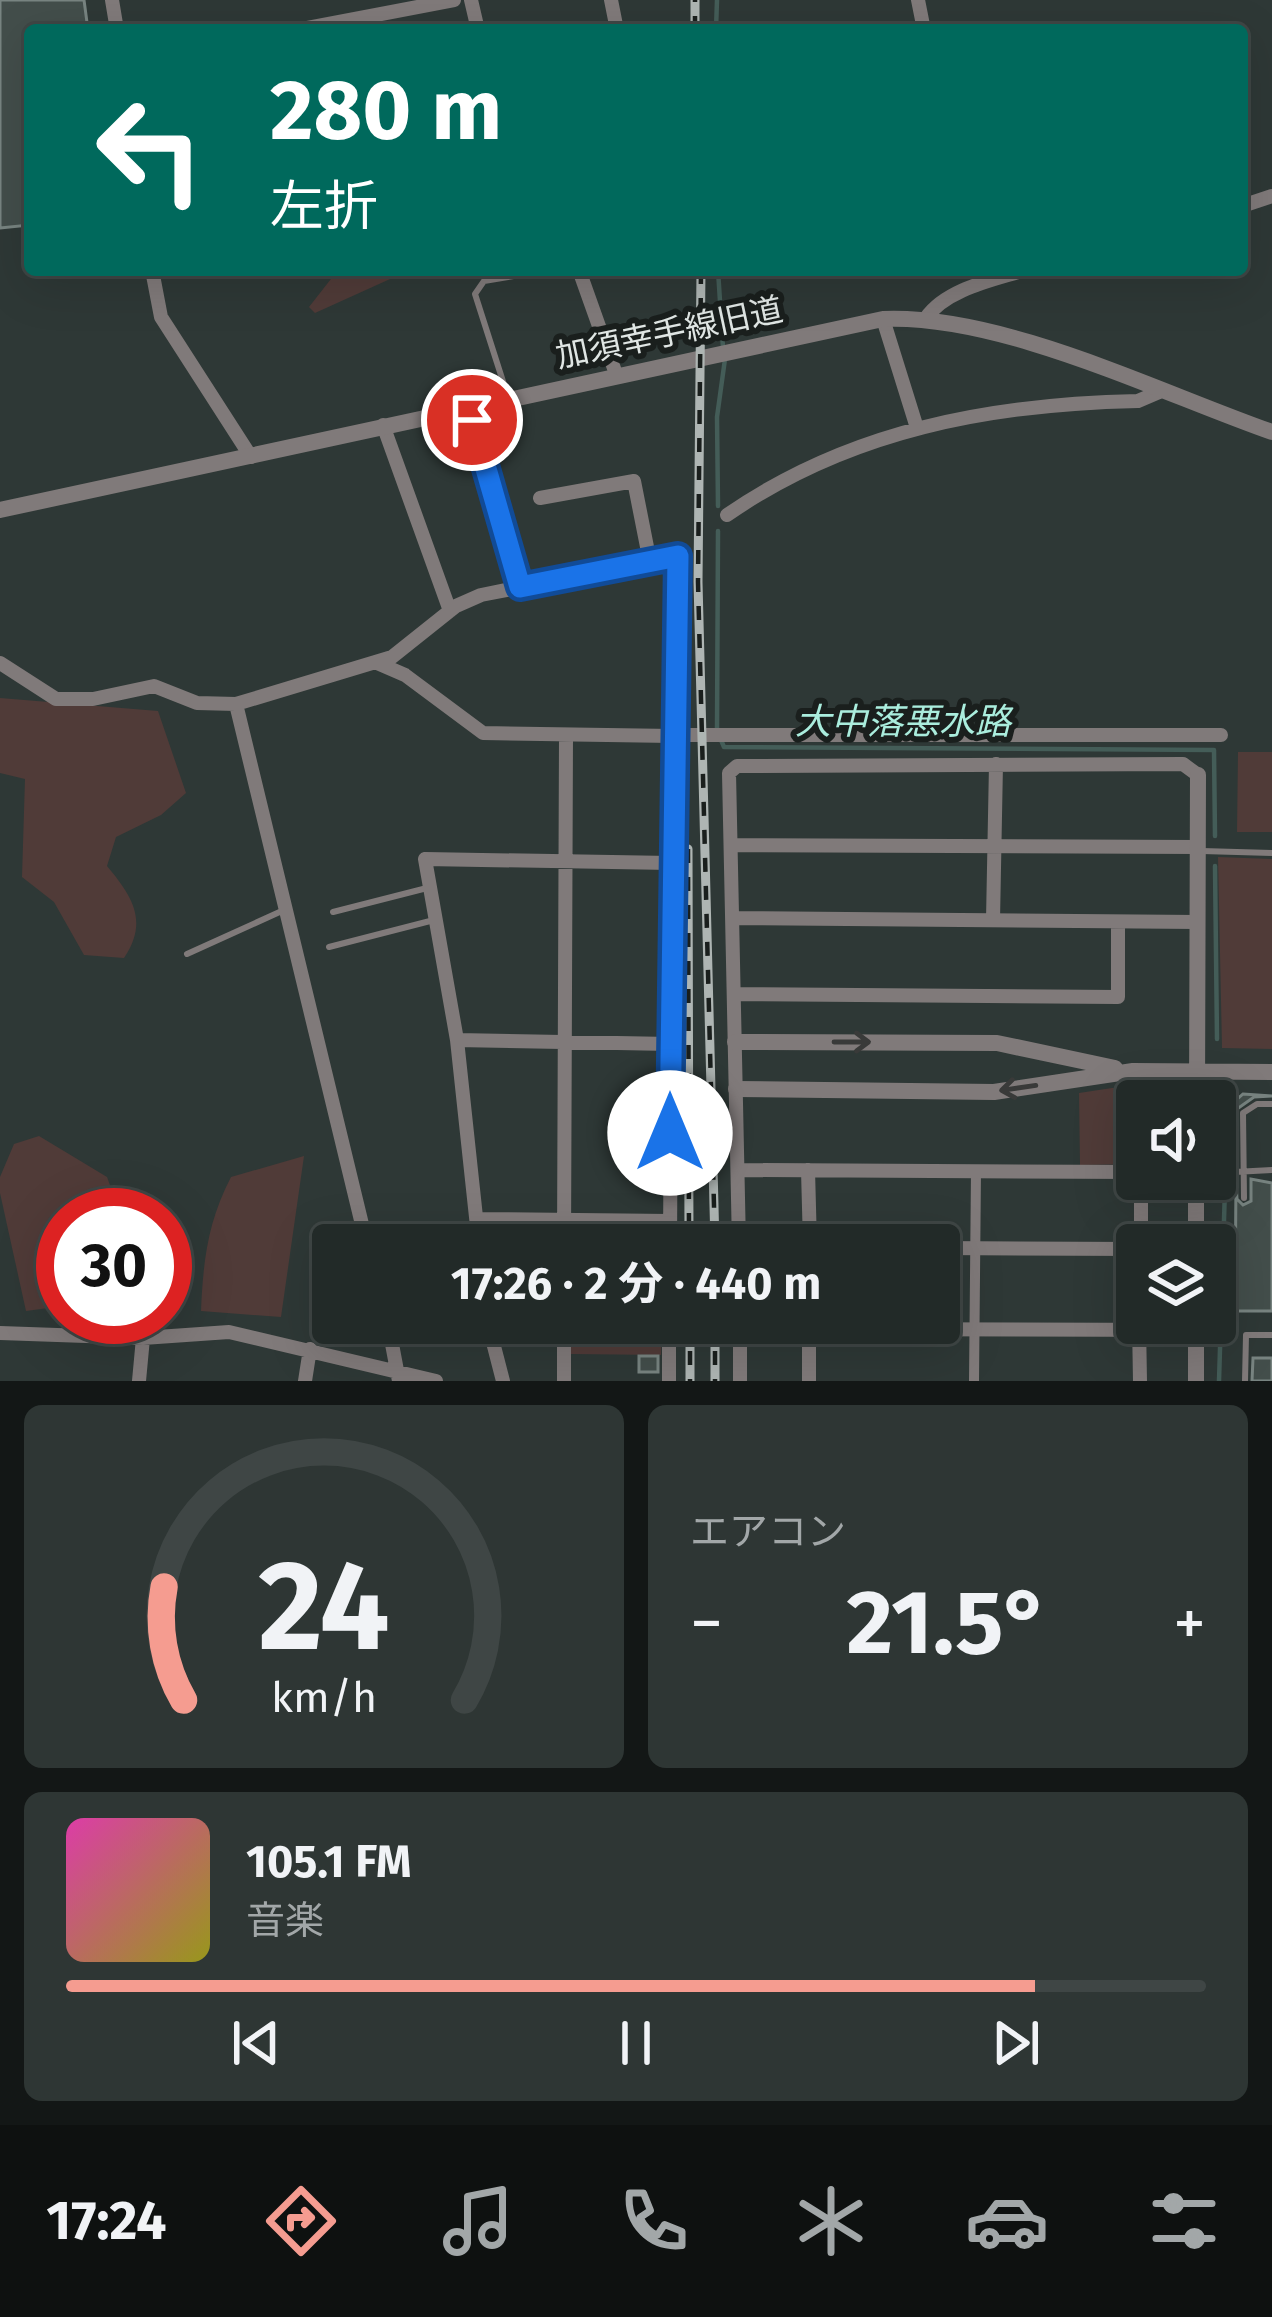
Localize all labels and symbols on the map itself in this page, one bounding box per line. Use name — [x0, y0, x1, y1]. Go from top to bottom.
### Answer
street label: 加須幸手線旧道 — [552, 289, 786, 377]
pin — [421, 369, 523, 471]
water label: 大中落悪水路 — [795, 700, 1014, 744]
one-way arrow — [832, 1031, 871, 1053]
position arrow — [607, 1070, 733, 1196]
one-way arrow — [999, 1077, 1038, 1100]
speed limit sign: 30 — [36, 1188, 192, 1344]

